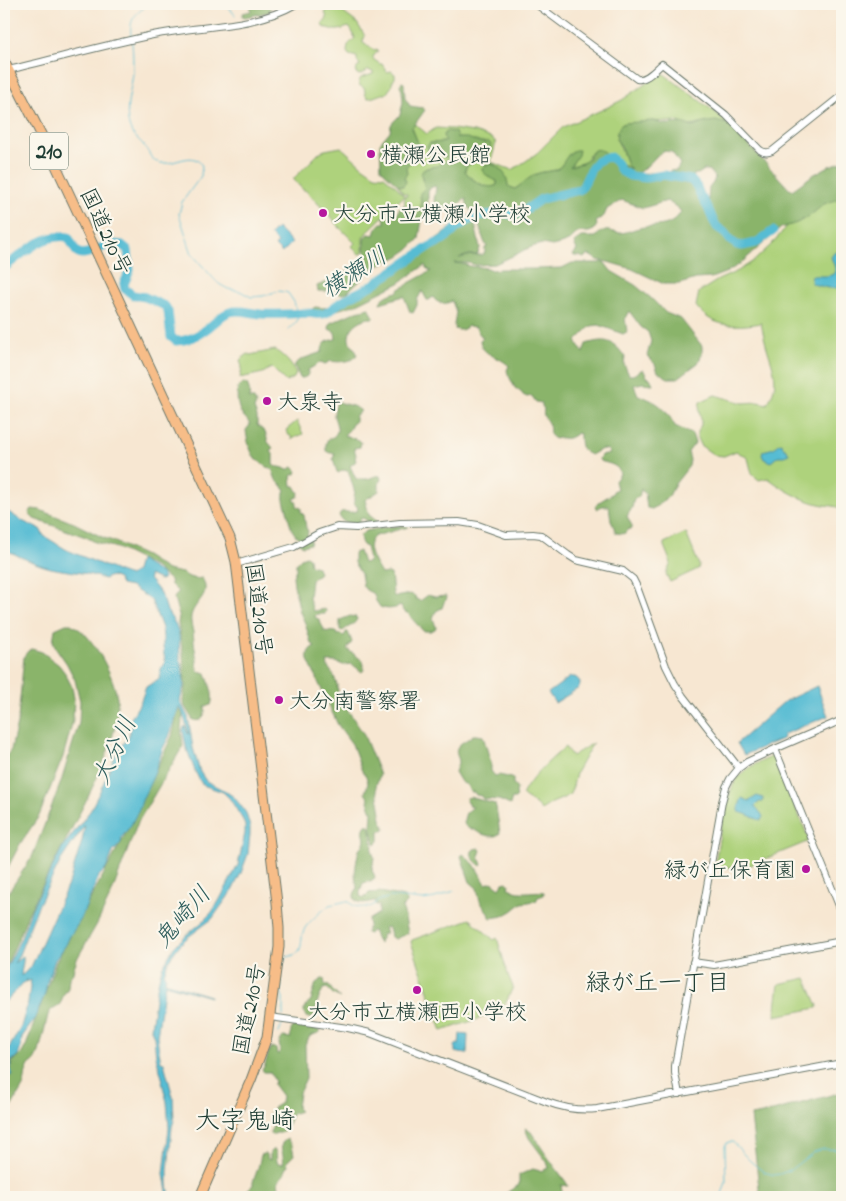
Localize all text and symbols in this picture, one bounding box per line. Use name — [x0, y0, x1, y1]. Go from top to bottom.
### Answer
road number: 210 — [30, 132, 68, 170]
place label: 横瀬公民館 — [381, 141, 491, 173]
marker: 横瀬公民館 — [365, 148, 377, 160]
street label: 国道210号 — [70, 183, 139, 281]
place label: 大分市立横瀬小学校 — [333, 200, 531, 232]
marker: 大分市立横瀬小学校 — [317, 207, 329, 219]
water label: 横瀬川 — [316, 240, 395, 308]
place label: 大泉寺 — [277, 388, 343, 420]
marker: 大泉寺 — [261, 395, 273, 407]
street label: 国道210号 — [235, 561, 279, 658]
place label: 大分南警察署 — [289, 687, 421, 719]
marker: 大分南警察署 — [273, 694, 285, 706]
water label: 大分川 — [85, 711, 147, 791]
place label: 緑が丘保育園 — [664, 856, 796, 888]
marker: 緑が丘保育園 — [800, 863, 812, 875]
water label: 鬼崎川 — [147, 879, 221, 956]
street label: 国道210号 — [226, 961, 276, 1058]
district label: 緑が丘一丁目 — [586, 967, 730, 1002]
marker: 大分市立横瀬西小学校 — [411, 984, 423, 996]
place label: 大分市立横瀬西小学校 — [307, 998, 527, 1030]
district label: 大字鬼崎 — [195, 1104, 295, 1140]

